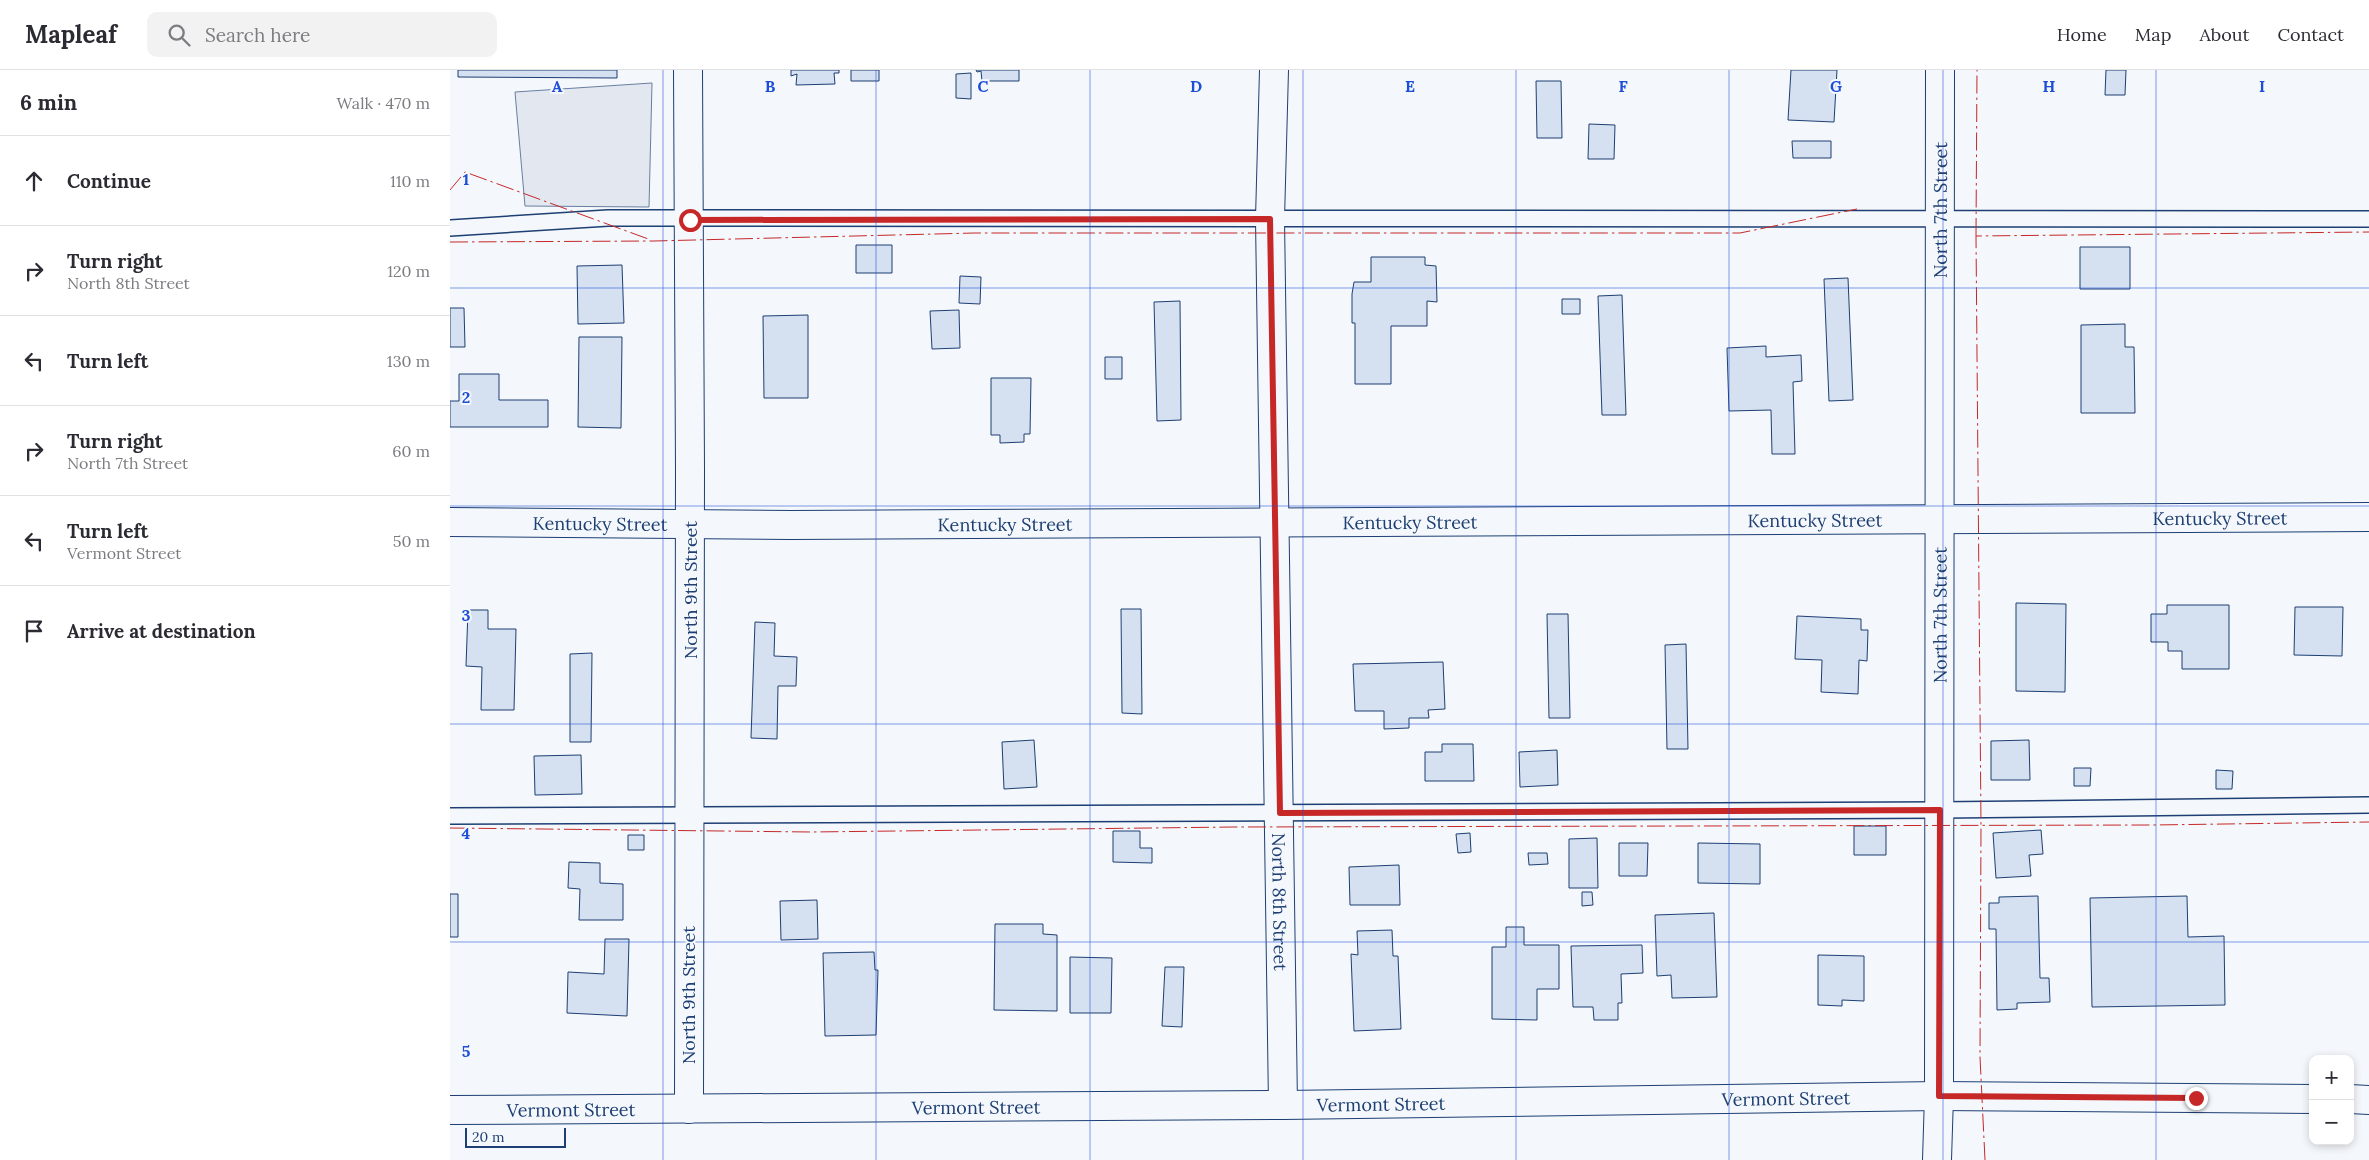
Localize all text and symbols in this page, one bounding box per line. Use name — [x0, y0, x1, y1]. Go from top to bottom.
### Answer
search box — [147, 12, 497, 57]
text: Mapleaf — [25, 19, 117, 50]
icon: search — [165, 21, 193, 49]
text: Search here — [205, 23, 310, 47]
text: Home — [2057, 23, 2107, 46]
text: Map — [2135, 23, 2171, 46]
text: About — [2199, 23, 2249, 46]
text: Contact — [2277, 23, 2344, 46]
text: A — [552, 76, 563, 96]
text: B — [765, 76, 776, 96]
text: C — [977, 76, 989, 96]
text: D — [1190, 76, 1202, 96]
text: E — [1405, 76, 1415, 96]
text: F — [1618, 76, 1628, 96]
text: G — [1830, 76, 1842, 96]
text: H — [2043, 76, 2056, 96]
text: I — [2259, 76, 2265, 96]
text: 6 min — [20, 89, 77, 116]
text: Walk · 470 m — [337, 93, 430, 113]
street label: North 7th Street — [1928, 142, 1951, 278]
icon: ahead — [20, 167, 48, 195]
text: Continue — [67, 169, 151, 193]
text: 1 — [463, 169, 469, 189]
text: 110 m — [390, 171, 430, 191]
route start — [679, 209, 702, 232]
text: Turn right — [67, 249, 163, 273]
icon: right — [20, 257, 48, 285]
text: 120 m — [387, 261, 430, 281]
text: North 8th Street — [67, 273, 190, 293]
icon: left — [20, 347, 48, 375]
text: Turn left — [67, 349, 148, 373]
text: 130 m — [387, 351, 430, 371]
text: 2 — [462, 387, 470, 407]
text: Turn right — [67, 429, 163, 453]
icon: right — [20, 437, 48, 465]
text: 60 m — [392, 441, 430, 461]
text: North 7th Street — [67, 453, 188, 473]
street label: Kentucky Street — [2152, 506, 2287, 530]
street label: Kentucky Street — [1747, 508, 1882, 532]
street label: Kentucky Street — [1342, 510, 1477, 534]
street label: Kentucky Street — [532, 511, 668, 535]
street label: Kentucky Street — [938, 512, 1072, 536]
text: Turn left — [67, 519, 148, 543]
street label: North 9th Street — [679, 521, 702, 659]
icon: left — [20, 527, 48, 555]
text: 50 m — [393, 531, 430, 551]
text: Vermont Street — [67, 543, 181, 563]
street label: North 7th Street — [1928, 547, 1951, 683]
text: 3 — [462, 605, 471, 625]
icon: arrive — [20, 617, 48, 645]
text: Arrive at destination — [67, 619, 256, 643]
text: 4 — [462, 823, 471, 843]
street label: North 8th Street — [1268, 833, 1293, 971]
street label: North 9th Street — [677, 926, 700, 1064]
text: 5 — [462, 1041, 471, 1061]
map controls — [2309, 1055, 2354, 1145]
button: + — [2309, 1055, 2354, 1100]
street label: Vermont Street — [1720, 1086, 1851, 1110]
route end — [2185, 1087, 2208, 1110]
street label: Vermont Street — [1315, 1091, 1446, 1116]
street label: Vermont Street — [911, 1095, 1040, 1119]
street label: Vermont Street — [506, 1097, 635, 1121]
button: − — [2309, 1100, 2354, 1145]
scale bar — [465, 1125, 566, 1148]
text: 20 m — [472, 1128, 504, 1146]

